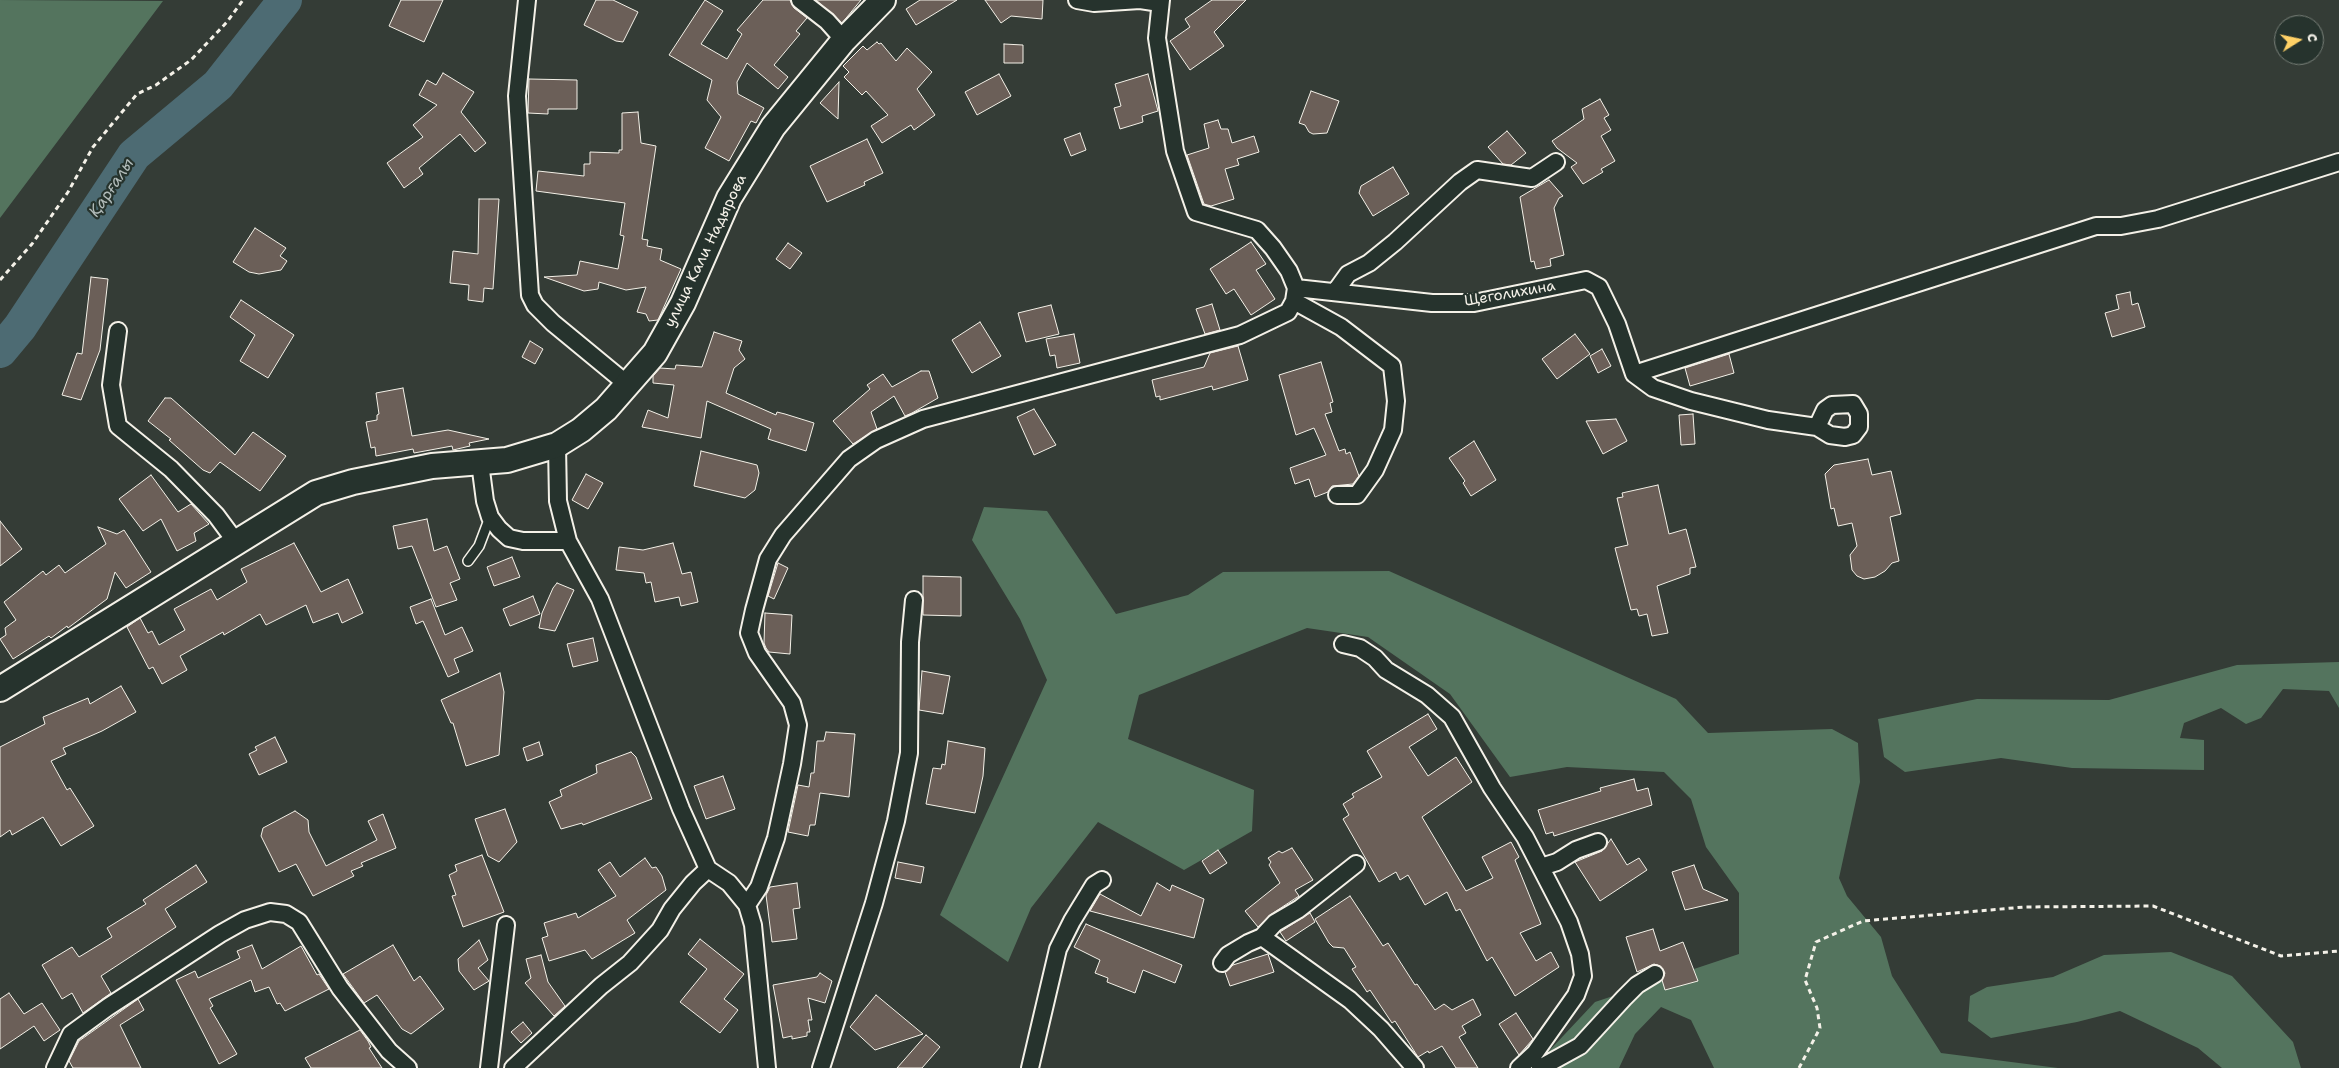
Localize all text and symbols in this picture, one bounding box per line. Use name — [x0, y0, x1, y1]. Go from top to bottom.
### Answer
north arrow — [2274, 15, 2324, 65]
text: С — [2303, 32, 2322, 43]
water label: Қарғалы — [85, 155, 139, 221]
street label: улица Кали Надырова — [661, 172, 751, 330]
street label: Щеголихина — [1463, 277, 1557, 311]

